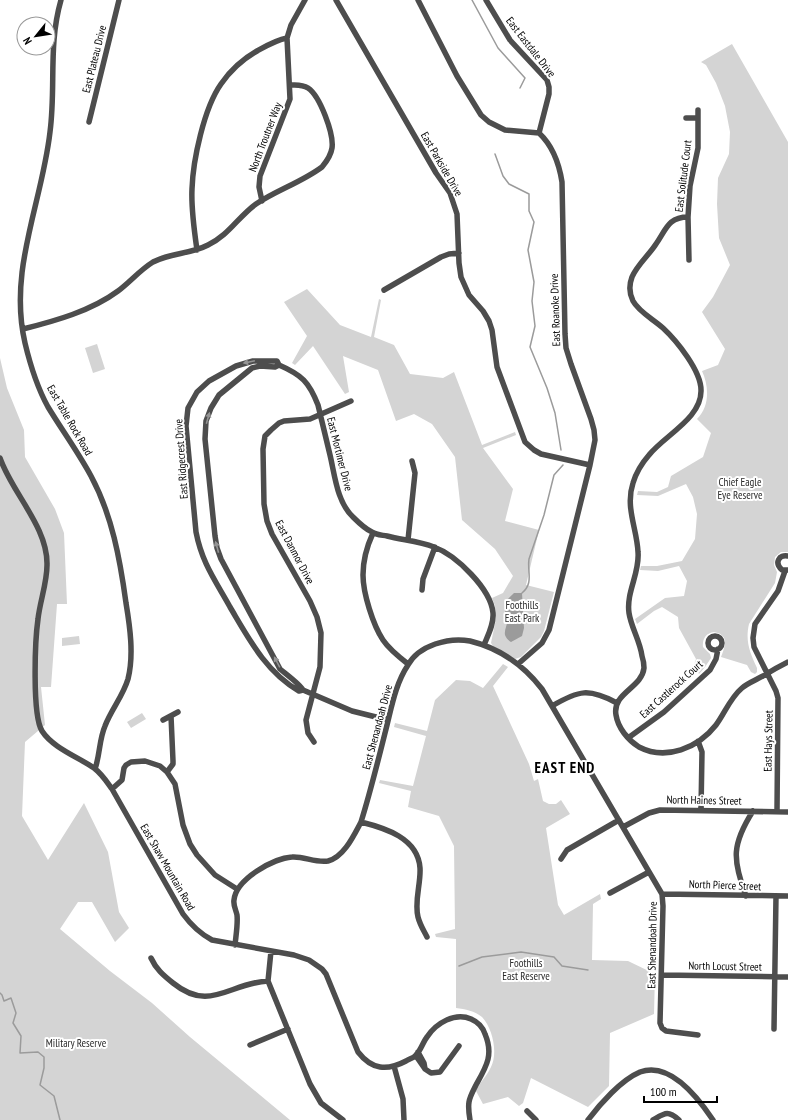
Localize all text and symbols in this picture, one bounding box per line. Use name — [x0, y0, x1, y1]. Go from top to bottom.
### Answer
street label: East Eastdale Drive — [503, 14, 559, 80]
north arrow — [16, 16, 56, 56]
street label: East Plateau Drive — [79, 23, 109, 94]
text: N — [20, 35, 35, 47]
street label: North Troutner Way — [245, 99, 285, 174]
street label: East Parkside Drive — [418, 129, 466, 199]
street label: East Solitude Court — [672, 139, 694, 213]
street label: East Roanoke Drive — [547, 273, 563, 347]
one-way arrow — [243, 360, 255, 366]
street label: East Table Rock Road — [44, 382, 96, 458]
one-way arrow — [205, 412, 211, 424]
street label: East Mortimer Drive — [324, 416, 356, 493]
street label: East Ridgecrest Drive — [171, 418, 191, 500]
park label: Chief Eagle Eye Reserve — [717, 475, 763, 502]
street label: East Danmor Drive — [272, 518, 318, 587]
one-way arrow — [214, 541, 220, 553]
park label: Foothills East Park — [505, 598, 540, 625]
one-way arrow — [274, 656, 280, 668]
street label: East Castlerock Court — [637, 657, 705, 721]
street label: East Shenandoah Drive — [359, 683, 395, 771]
street label: East Hays Street — [760, 710, 776, 772]
district label: EAST END — [535, 758, 595, 777]
street label: North Haines Street — [666, 792, 742, 808]
street label: East Shaw Mountain Road — [137, 821, 199, 913]
street label: North Pierce Street — [689, 877, 761, 893]
street label: East Shenandoah Drive — [644, 901, 660, 989]
park label: Foothills East Reserve — [502, 956, 550, 983]
street label: North Locust Street — [688, 958, 762, 974]
park label: Military Reserve — [46, 1036, 107, 1050]
scale bar — [644, 1078, 717, 1104]
text: 100 m — [650, 1084, 677, 1099]

